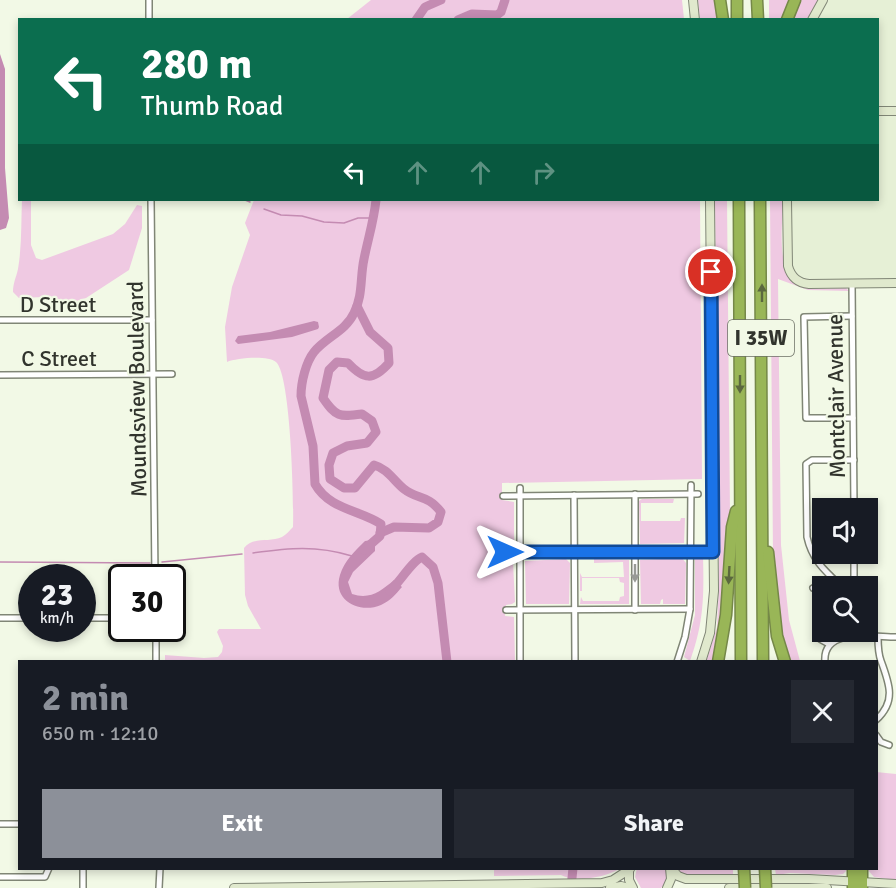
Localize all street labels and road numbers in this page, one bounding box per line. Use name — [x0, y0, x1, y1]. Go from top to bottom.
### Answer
street label: Moundsview Boulevard — [122, 281, 152, 497]
street label: D Street — [20, 291, 97, 318]
street label: Montclair Avenue — [821, 314, 851, 478]
road number: I 35W — [728, 320, 794, 356]
street label: C Street — [21, 345, 97, 372]

